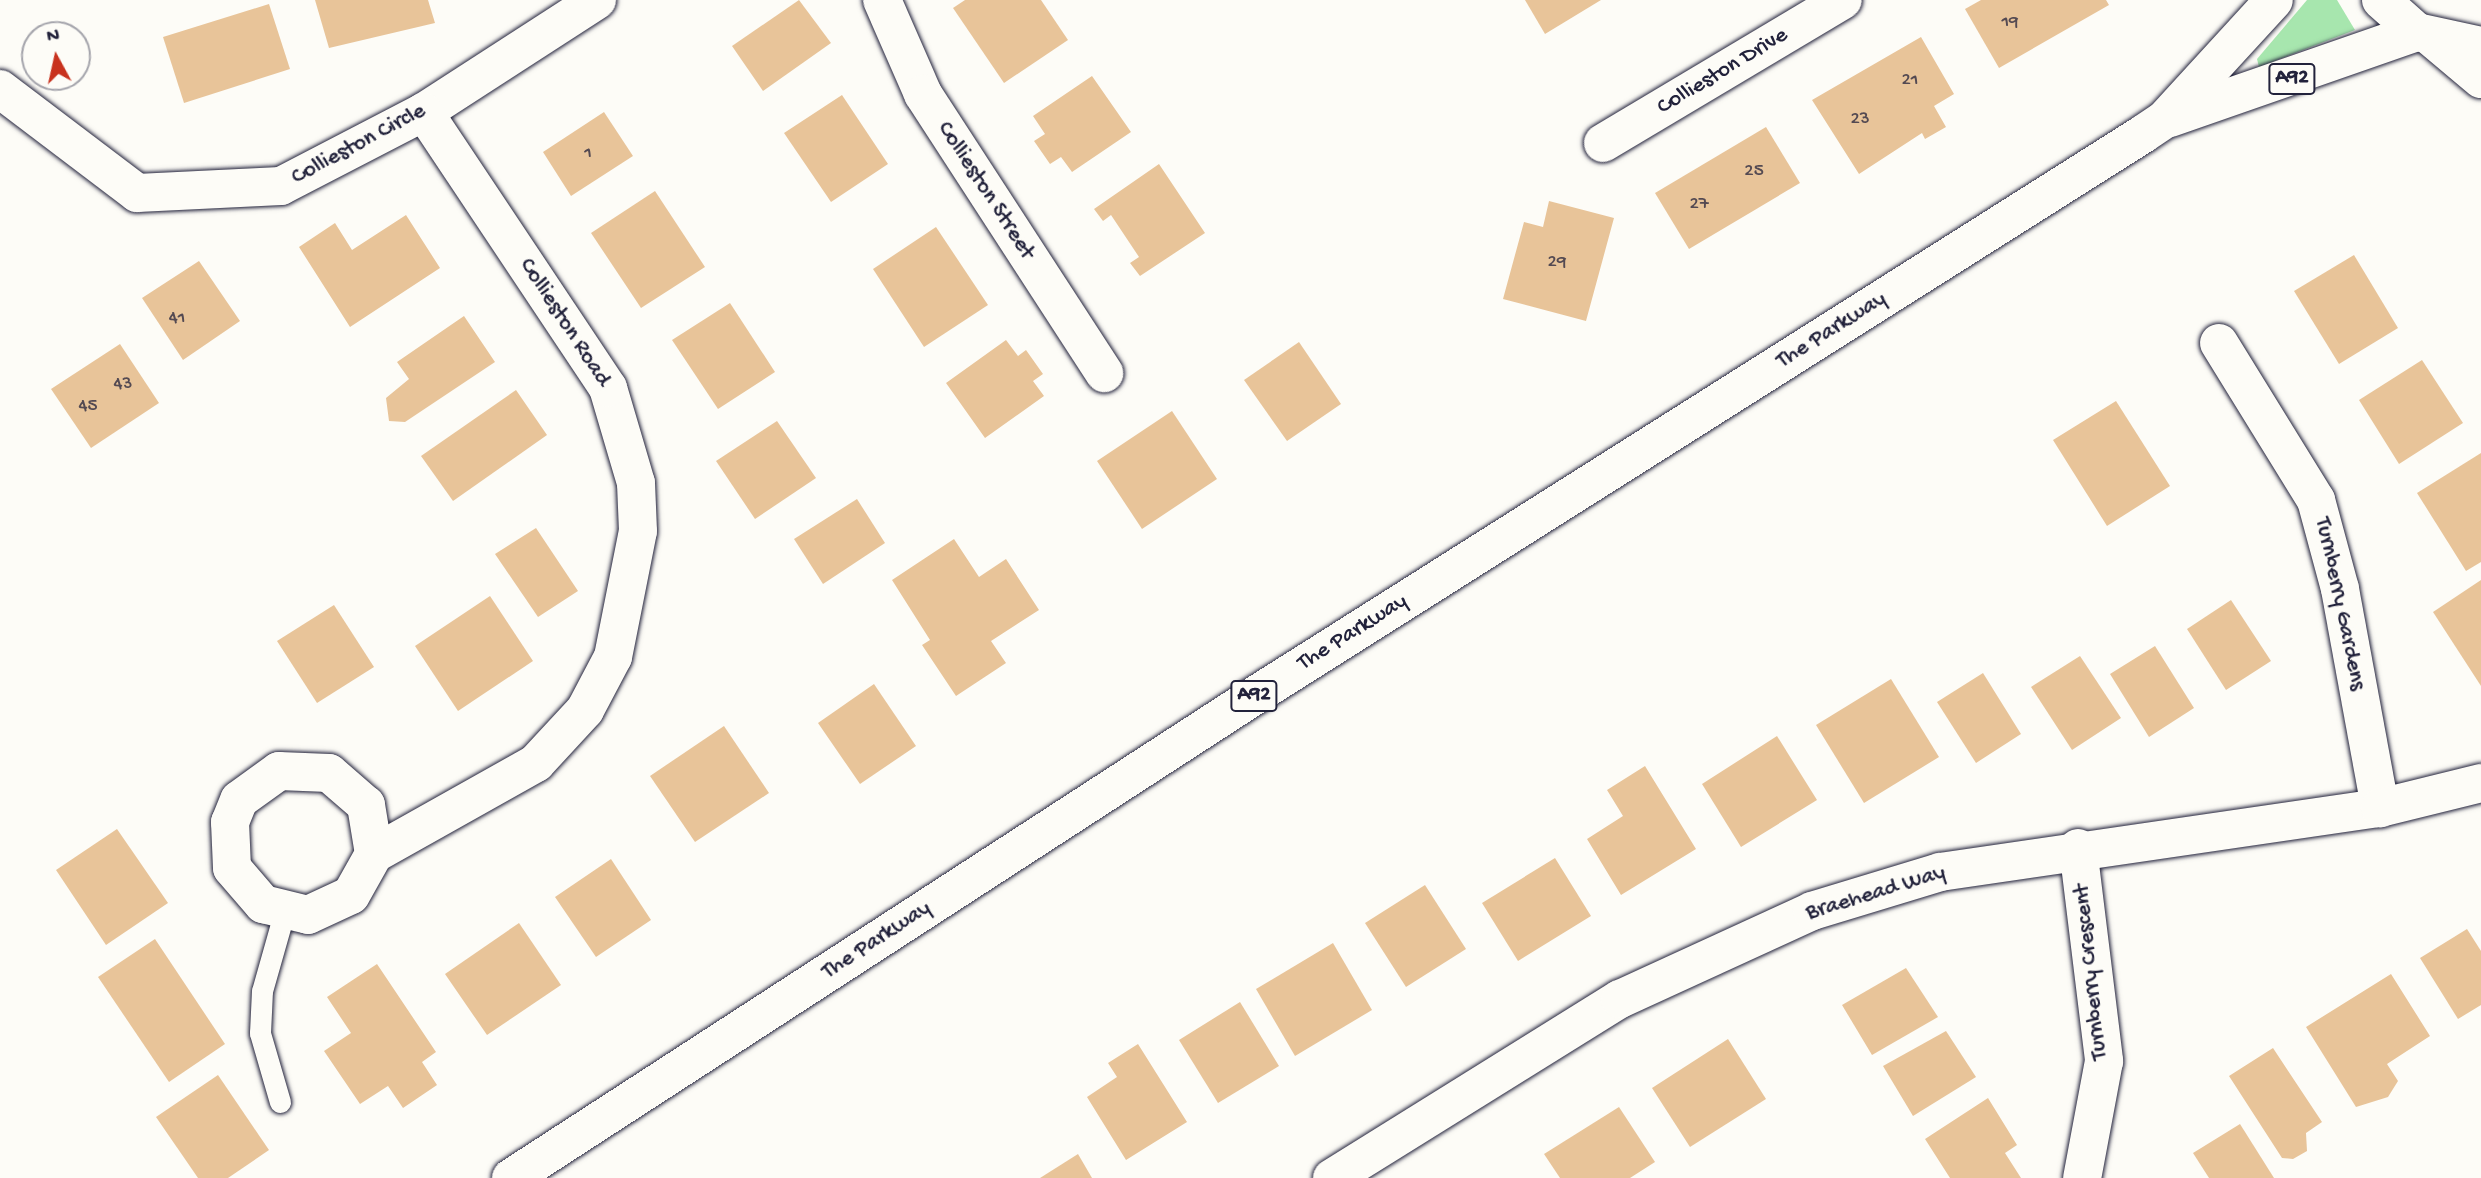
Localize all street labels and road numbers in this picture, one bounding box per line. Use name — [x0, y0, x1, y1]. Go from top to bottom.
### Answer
street label: Collieston Drive — [1653, 22, 1793, 122]
road number: A92 — [2268, 62, 2316, 96]
street label: Collieston Circle — [287, 98, 431, 192]
street label: Collieston Street — [930, 117, 1040, 265]
street label: Collieston Road — [512, 254, 616, 392]
street label: The Parkway — [1772, 286, 1892, 376]
street label: Turnberry Gardens — [2307, 515, 2371, 693]
street label: The Parkway — [1293, 588, 1413, 678]
road number: A92 — [1230, 678, 1278, 714]
street label: Braehead Way — [1803, 860, 1949, 928]
street label: Turnberry Crescent — [2069, 883, 2115, 1061]
street label: The Parkway — [817, 896, 937, 986]

